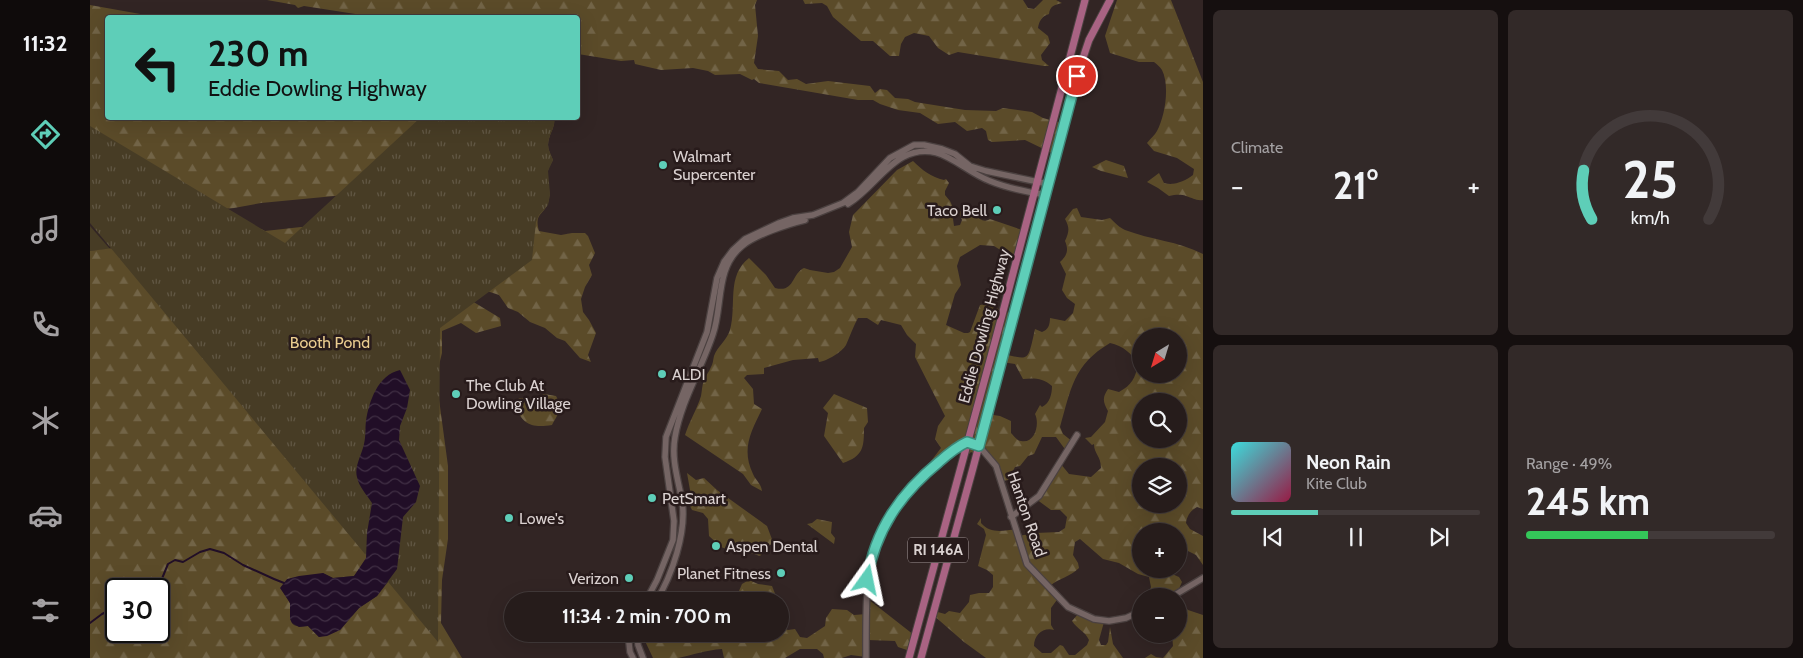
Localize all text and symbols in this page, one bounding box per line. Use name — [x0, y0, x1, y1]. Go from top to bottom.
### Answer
text: 11:32 — [23, 30, 67, 57]
text: 230 m — [208, 32, 308, 75]
icon: left — [125, 35, 190, 100]
pin — [1056, 55, 1098, 97]
icon: arrive — [1063, 62, 1091, 90]
text: Eddie Dowling Highway — [208, 75, 427, 102]
icon: directions — [28, 117, 63, 152]
text: Climate — [1231, 138, 1283, 157]
place label: Walmart Supercenter — [673, 147, 756, 184]
text: 25 — [1623, 148, 1678, 211]
marker: Walmart Supercenter — [657, 159, 669, 171]
text: 21° — [1333, 162, 1378, 209]
text: − — [1231, 169, 1243, 203]
text: + — [1468, 169, 1480, 203]
place label: Taco Bell — [927, 201, 987, 220]
marker: Taco Bell — [991, 204, 1003, 216]
text: km/h — [1631, 207, 1670, 228]
icon: music — [28, 212, 63, 247]
street label: Eddie Dowling Highway — [954, 247, 1014, 405]
icon: phone — [28, 307, 63, 342]
north arrow — [1132, 328, 1188, 382]
map controls — [1132, 328, 1187, 643]
park label: Booth Pond — [290, 333, 370, 352]
place label: ALDI — [672, 365, 706, 384]
marker: ALDI — [656, 368, 668, 380]
place label: The Club At Dowling Village — [466, 376, 571, 413]
marker: The Club At Dowling Village — [450, 388, 462, 400]
button: search — [1132, 393, 1187, 448]
icon: climate — [28, 403, 63, 438]
text: Neon Rain — [1306, 451, 1391, 474]
text: Range · 49% — [1526, 454, 1612, 473]
button: layers — [1132, 458, 1187, 513]
street label: Hanton Road — [1004, 469, 1050, 559]
text: Kite Club — [1306, 474, 1367, 493]
text: 245 km — [1526, 478, 1650, 525]
place label: PetSmart — [662, 489, 727, 508]
marker: PetSmart — [646, 492, 658, 504]
icon: car — [28, 498, 63, 533]
place label: Lowe's — [519, 509, 565, 528]
marker: Lowe's — [503, 512, 515, 524]
button: + — [1132, 523, 1187, 578]
icon: previous — [1259, 523, 1287, 551]
icon: pause — [1342, 523, 1370, 551]
icon: next — [1425, 523, 1453, 551]
place label: Aspen Dental — [726, 537, 818, 556]
road number: RI 146A — [908, 538, 968, 562]
marker: Aspen Dental — [710, 540, 722, 552]
position arrow — [840, 553, 892, 605]
place label: Planet Fitness — [677, 564, 771, 583]
marker: Planet Fitness — [775, 567, 787, 579]
place label: Verizon — [568, 569, 619, 588]
marker: Verizon — [623, 572, 635, 584]
speed limit sign: 30 — [105, 578, 170, 643]
button: − — [1132, 588, 1187, 643]
icon: filters — [28, 593, 63, 628]
text: 11:34 · 2 min · 700 m — [562, 605, 731, 628]

